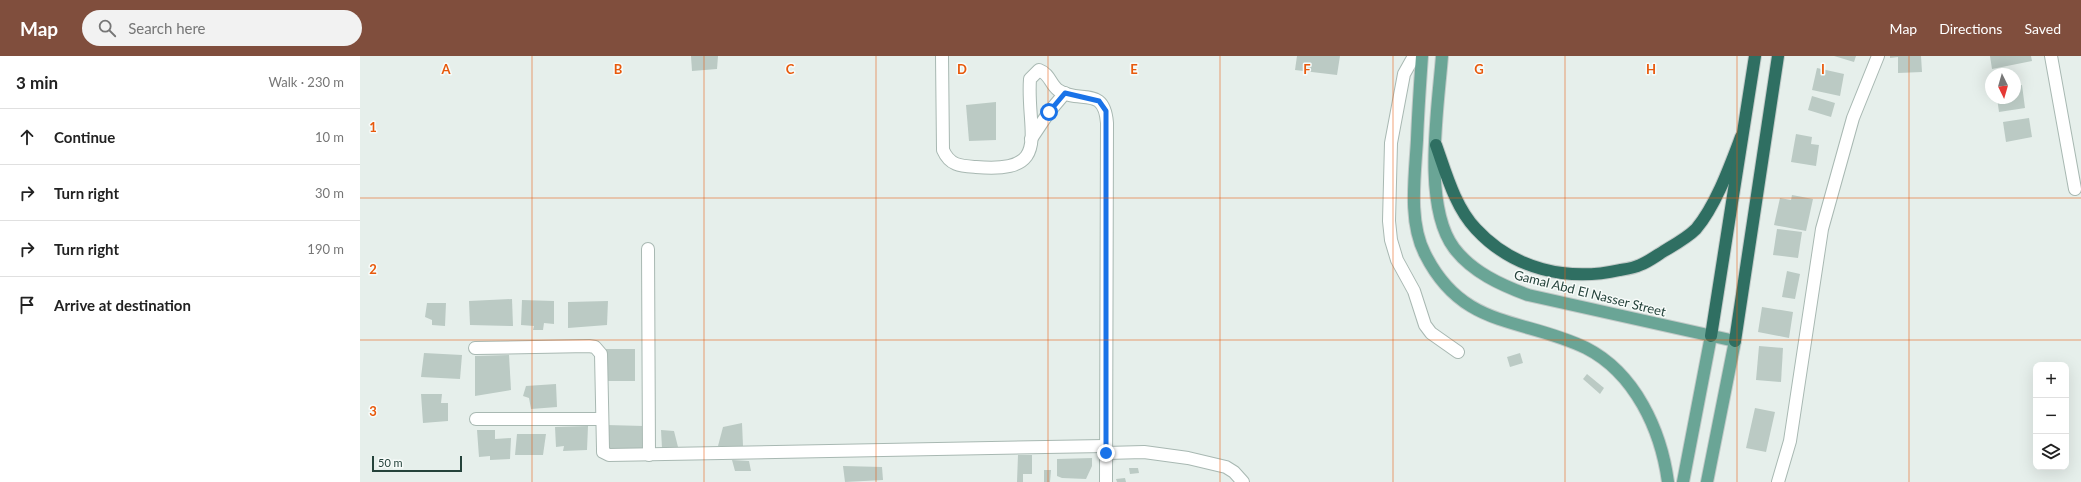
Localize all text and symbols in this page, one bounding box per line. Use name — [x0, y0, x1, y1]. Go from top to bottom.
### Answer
search box — [82, 10, 362, 46]
text: Map — [20, 17, 58, 40]
icon: search — [96, 17, 118, 39]
text: Search here — [128, 19, 206, 37]
text: Map — [1890, 20, 1917, 37]
text: Directions — [1939, 20, 2002, 37]
text: Saved — [2024, 20, 2061, 37]
text: A — [440, 61, 451, 77]
text: B — [614, 61, 623, 77]
text: C — [786, 61, 795, 77]
text: D — [957, 61, 967, 77]
text: E — [1130, 61, 1138, 77]
text: F — [1303, 61, 1311, 77]
text: G — [1474, 61, 1484, 77]
text: H — [1646, 61, 1656, 77]
text: I — [1821, 61, 1825, 77]
north arrow — [1985, 68, 2021, 104]
text: 3 min — [16, 72, 58, 93]
text: Walk · 230 m — [268, 74, 344, 90]
route start — [1040, 103, 1058, 121]
text: 1 — [369, 119, 377, 135]
icon: ahead — [16, 126, 38, 148]
text: Continue — [54, 128, 115, 146]
text: 10 m — [315, 129, 344, 145]
icon: right — [16, 182, 38, 204]
text: Turn right — [54, 184, 119, 202]
text: 30 m — [315, 185, 344, 201]
icon: right — [16, 238, 38, 260]
text: Turn right — [54, 240, 119, 258]
text: 190 m — [307, 241, 344, 257]
text: 2 — [369, 261, 377, 277]
street label: Gamal Abd El Nasser Street — [1512, 266, 1668, 320]
icon: arrive — [16, 294, 38, 316]
text: Arrive at destination — [54, 296, 191, 314]
map controls — [2033, 362, 2069, 470]
button: + — [2033, 362, 2069, 398]
button: − — [2033, 398, 2069, 434]
text: 3 — [369, 403, 377, 419]
button: layers — [2033, 434, 2069, 470]
route end — [1097, 444, 1115, 462]
scale bar — [372, 454, 462, 473]
text: 50 m — [378, 456, 403, 469]

